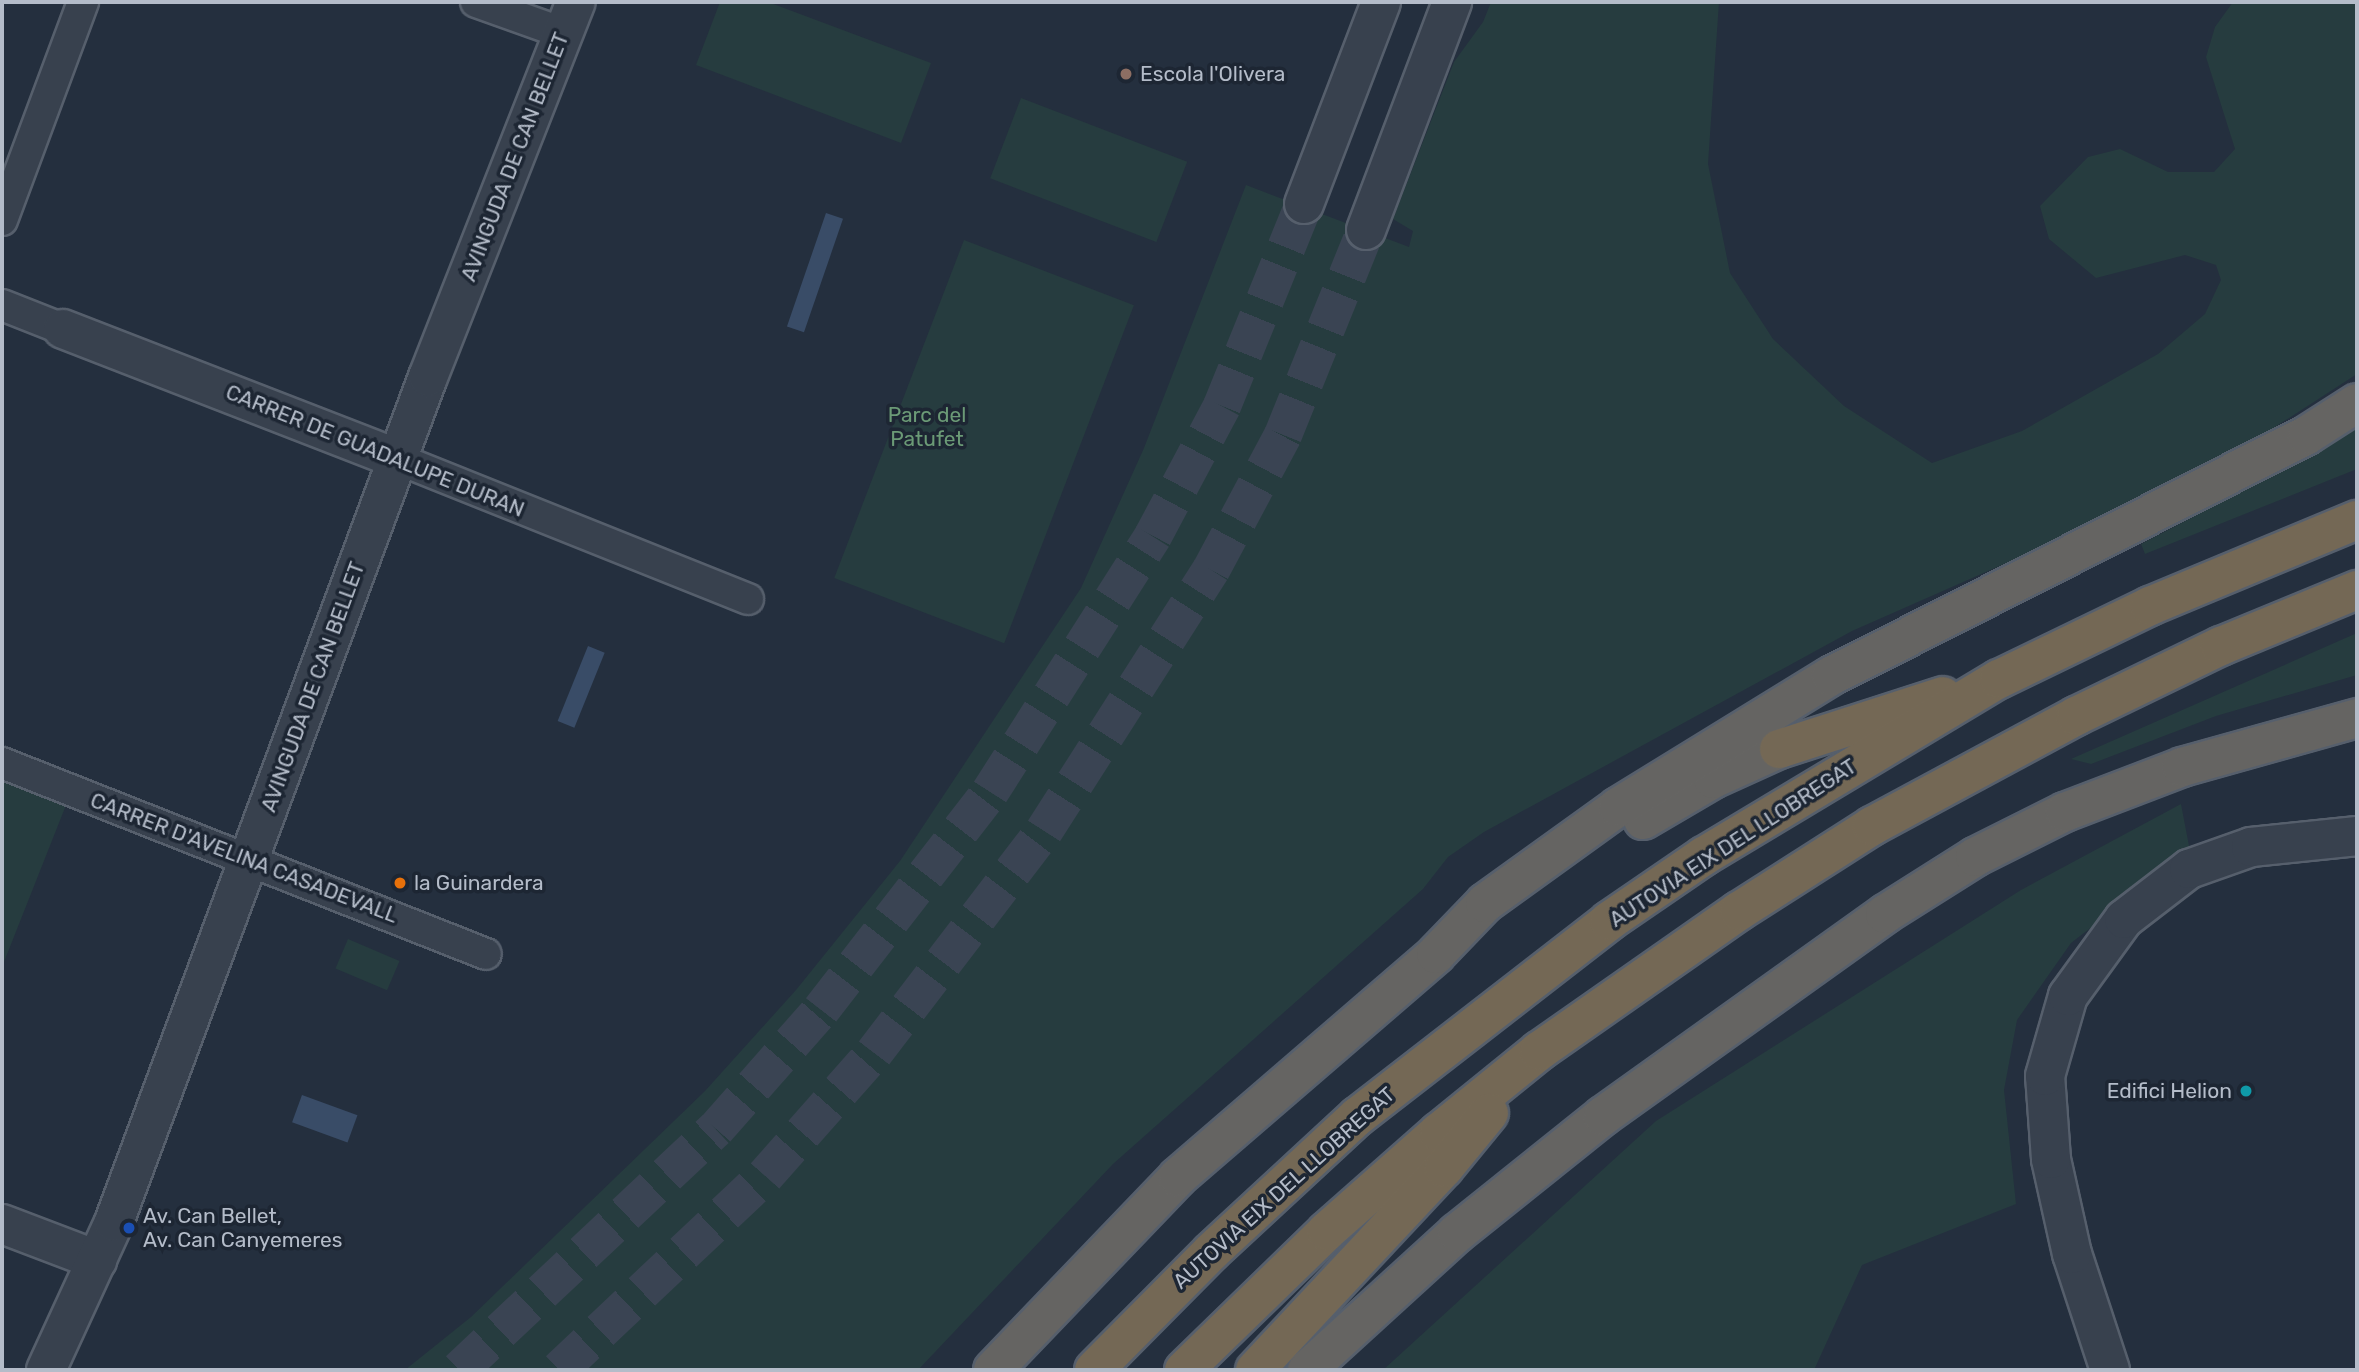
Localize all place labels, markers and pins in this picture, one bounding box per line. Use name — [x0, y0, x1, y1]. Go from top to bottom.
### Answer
place label: Escola l'Olivera — [1140, 61, 1285, 87]
marker: Escola l'Olivera — [1118, 66, 1134, 82]
place label: la Guinardera — [414, 870, 544, 896]
marker: la Guinardera — [392, 875, 408, 891]
place label: Edifici Helion — [2107, 1078, 2232, 1104]
marker: Edifici Helion — [2238, 1083, 2254, 1099]
place label: Av. Can Bellet, Av. Can Canyemeres — [143, 1203, 342, 1253]
marker: Av. Can Bellet, Av. Can Canyemeres — [121, 1220, 137, 1236]

